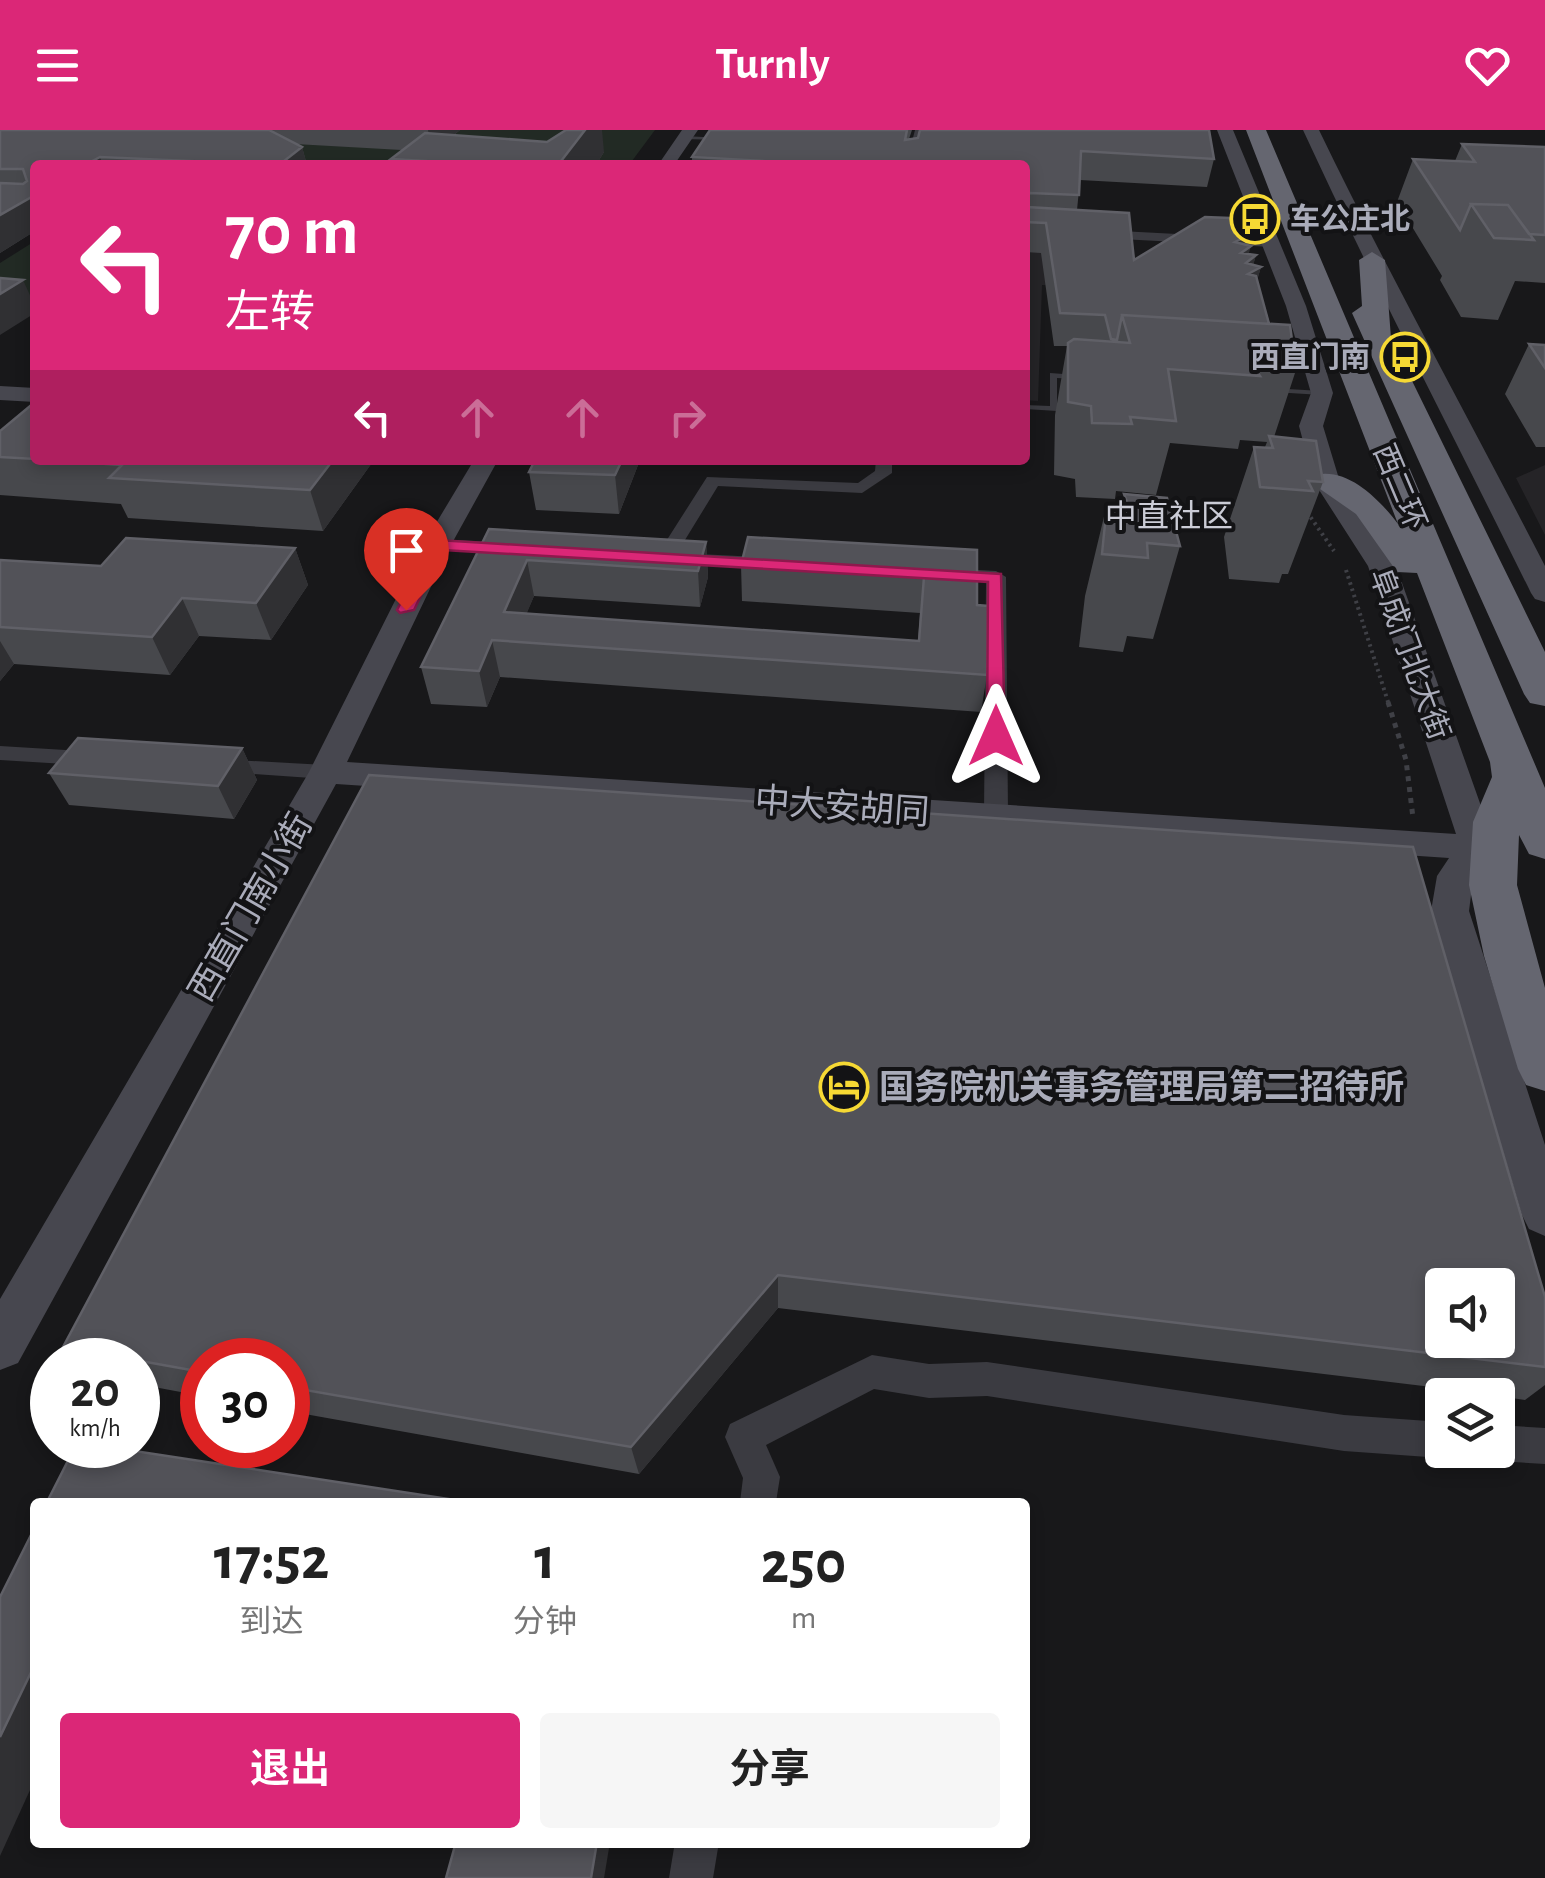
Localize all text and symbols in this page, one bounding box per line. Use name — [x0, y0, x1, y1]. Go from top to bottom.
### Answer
icon: menu — [30, 38, 85, 93]
icon: heart — [1460, 38, 1515, 93]
text: Turnly — [715, 42, 830, 87]
bus stop icon: 车公庄北 — [1229, 193, 1281, 245]
text: 70 m — [225, 197, 359, 267]
icon: left — [60, 200, 190, 330]
place label: 车公庄北 — [1290, 203, 1410, 235]
text: 左转 — [225, 291, 315, 336]
bus stop icon: 西直门南 — [1379, 331, 1431, 383]
place label: 西直门南 — [1250, 341, 1370, 373]
icon: left — [345, 390, 400, 445]
icon: ahead — [450, 390, 505, 445]
icon: ahead — [555, 390, 610, 445]
icon: right — [660, 390, 715, 445]
street label: 西二环 — [1368, 440, 1430, 535]
district label: 中直社区 — [1105, 499, 1233, 533]
pin — [364, 508, 449, 611]
icon: arrive — [379, 523, 434, 578]
street label: 阜成门北大街 — [1364, 564, 1456, 744]
position arrow — [944, 684, 1048, 788]
street label: 中大安胡同 — [753, 782, 931, 831]
street label: 西直门南小街 — [182, 807, 319, 1007]
hotel icon: 国务院机关事务管理局第二招待所 — [818, 1061, 870, 1113]
place label: 国务院机关事务管理局第二招待所 — [879, 1068, 1404, 1106]
map controls — [1425, 1268, 1515, 1468]
button: sound — [1425, 1268, 1515, 1358]
speed limit sign: 30 — [180, 1338, 310, 1468]
text: 20 — [70, 1366, 120, 1416]
button: layers — [1425, 1378, 1515, 1468]
text: km/h — [69, 1416, 121, 1441]
text: 17:52 — [214, 1530, 329, 1590]
text: 1 — [534, 1530, 556, 1590]
text: 250 — [761, 1534, 846, 1594]
text: m — [791, 1602, 816, 1634]
text: 到达 — [239, 1606, 304, 1638]
text: 分钟 — [513, 1606, 577, 1638]
button: 退出 — [60, 1713, 520, 1828]
button: 分享 — [540, 1713, 1000, 1828]

